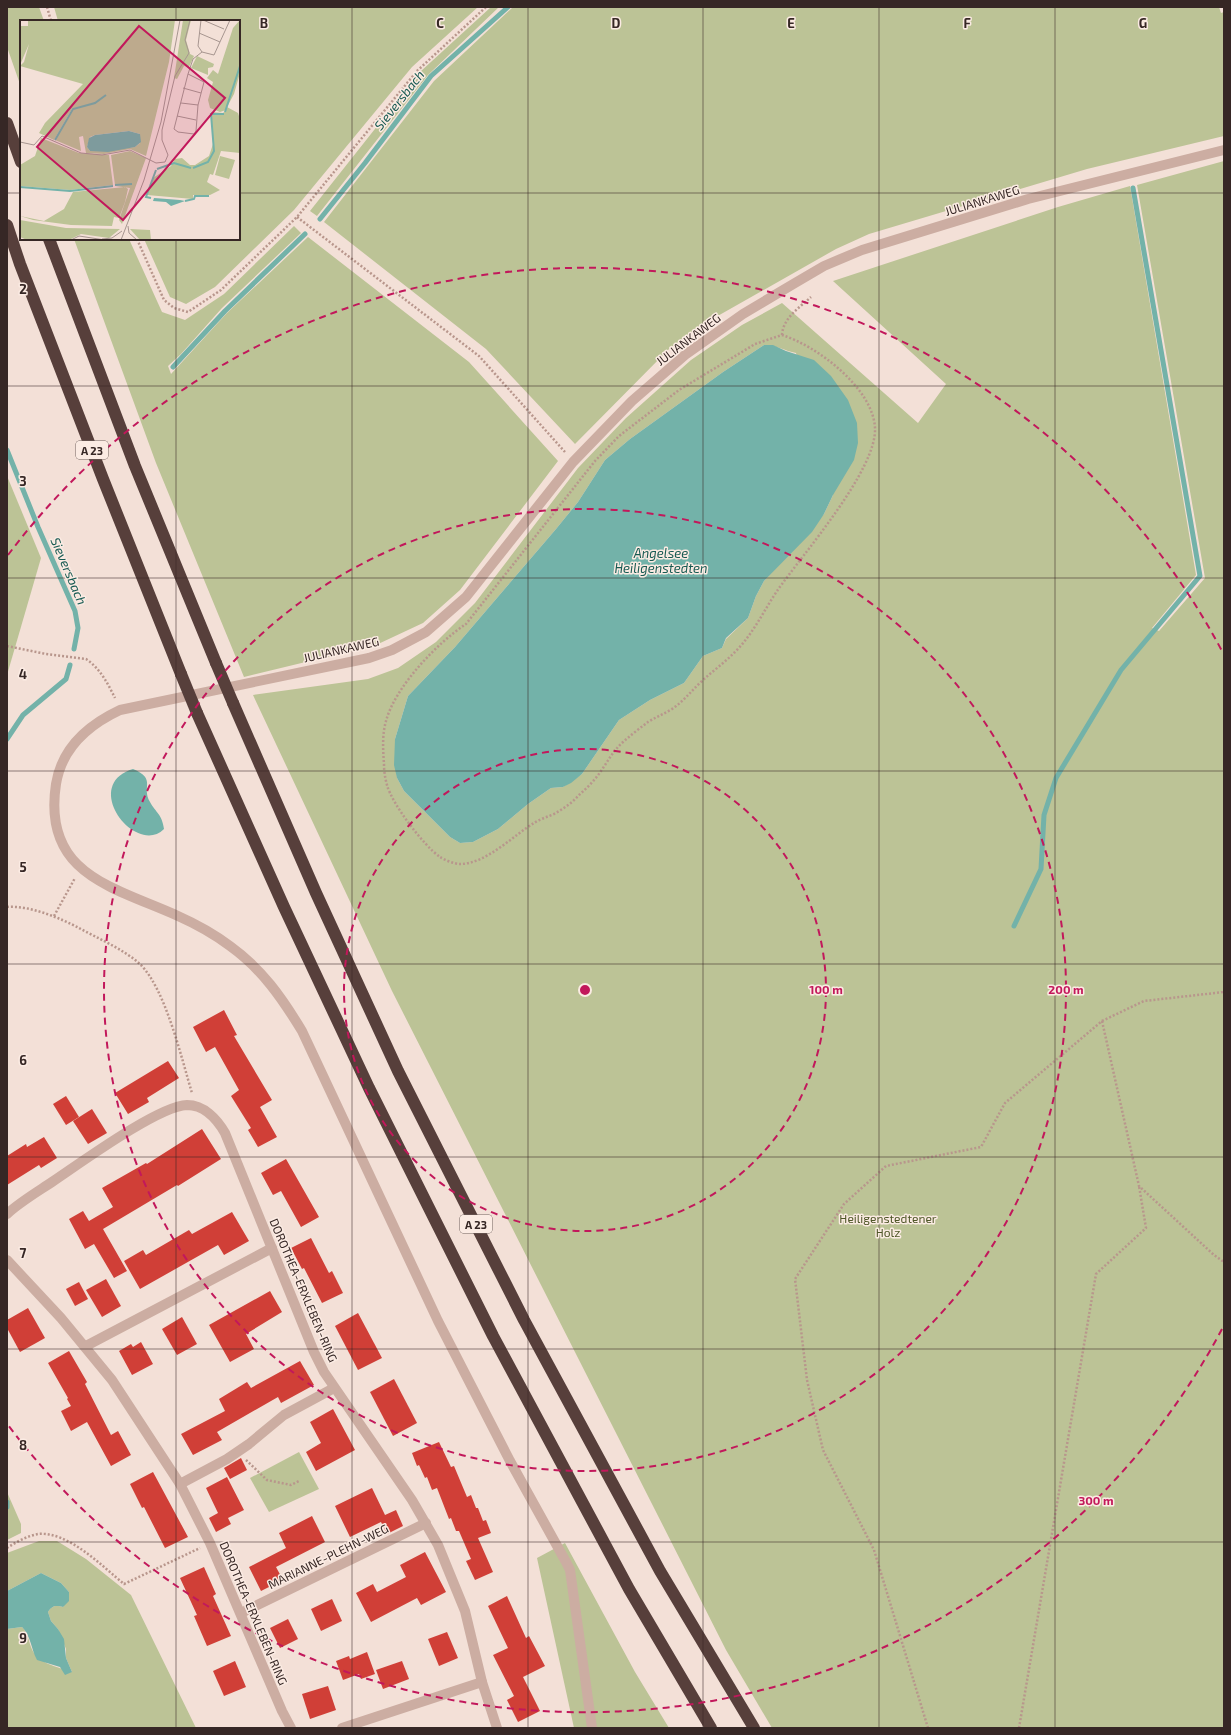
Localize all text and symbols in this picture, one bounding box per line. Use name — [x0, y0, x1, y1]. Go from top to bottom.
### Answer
text: B — [260, 15, 268, 31]
text: C — [436, 15, 444, 31]
text: D — [612, 15, 621, 31]
text: E — [787, 15, 795, 31]
text: F — [963, 15, 971, 31]
text: G — [1139, 15, 1147, 31]
inset map — [20, 20, 240, 240]
water label: Sieversbach — [371, 67, 427, 133]
street label: JULIANKAWEG — [943, 182, 1021, 218]
text: 2 — [19, 281, 27, 297]
street label: JULIANKAWEG — [653, 310, 723, 368]
road number: A 23 — [76, 441, 108, 459]
text: 3 — [19, 473, 27, 489]
water label: Sieversbach — [48, 535, 90, 607]
water label: Angelsee Heiligenstedten — [614, 545, 708, 576]
street label: JULIANKAWEG — [302, 633, 380, 665]
text: 4 — [19, 666, 27, 682]
text: 5 — [19, 859, 27, 875]
text: 100 m — [809, 982, 843, 996]
text: 200 m — [1048, 982, 1084, 996]
centre of rings — [578, 983, 592, 997]
text: 6 — [19, 1052, 27, 1068]
park label: Heiligenstedtener Holz — [839, 1211, 937, 1239]
road number: A 23 — [460, 1215, 492, 1233]
street label: DOROTHEA-ERXLEBEN-RING — [267, 1216, 341, 1364]
text: 7 — [20, 1245, 27, 1261]
text: 8 — [19, 1437, 27, 1453]
text: 300 m — [1078, 1493, 1114, 1507]
street label: MARIANNE-PLEHN-WEG — [265, 1521, 391, 1591]
street label: DOROTHEA-ERXLEBEN-RING — [217, 1539, 291, 1687]
text: 9 — [19, 1630, 27, 1646]

